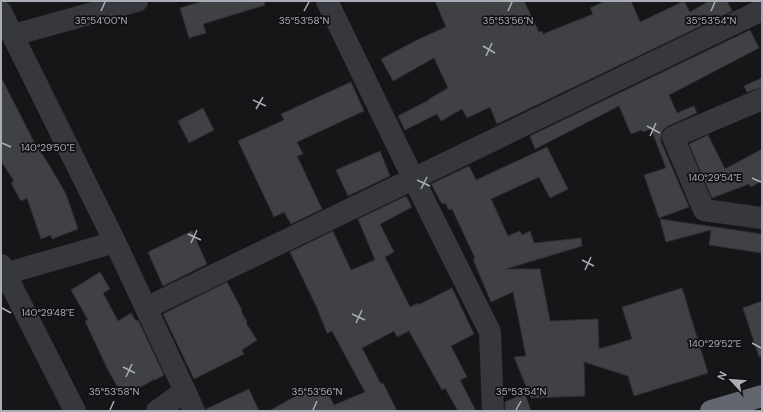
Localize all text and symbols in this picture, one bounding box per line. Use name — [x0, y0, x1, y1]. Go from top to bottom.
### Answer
text: 35°54'00"N — [75, 14, 127, 27]
text: 35°53'58"N — [279, 14, 329, 27]
text: 35°53'56"N — [483, 14, 534, 27]
text: 35°53'54"N — [686, 14, 736, 27]
text: 140°29'50"E — [21, 141, 75, 154]
text: 140°29'54"E — [688, 171, 742, 184]
text: 140°29'48"E — [21, 306, 75, 319]
text: 140°29'52"E — [689, 337, 742, 350]
north arrow — [711, 360, 751, 400]
text: N — [714, 369, 730, 382]
text: 35°53'58"N — [89, 385, 139, 398]
text: 35°53'56"N — [292, 385, 343, 398]
text: 35°53'54"N — [496, 385, 546, 398]

